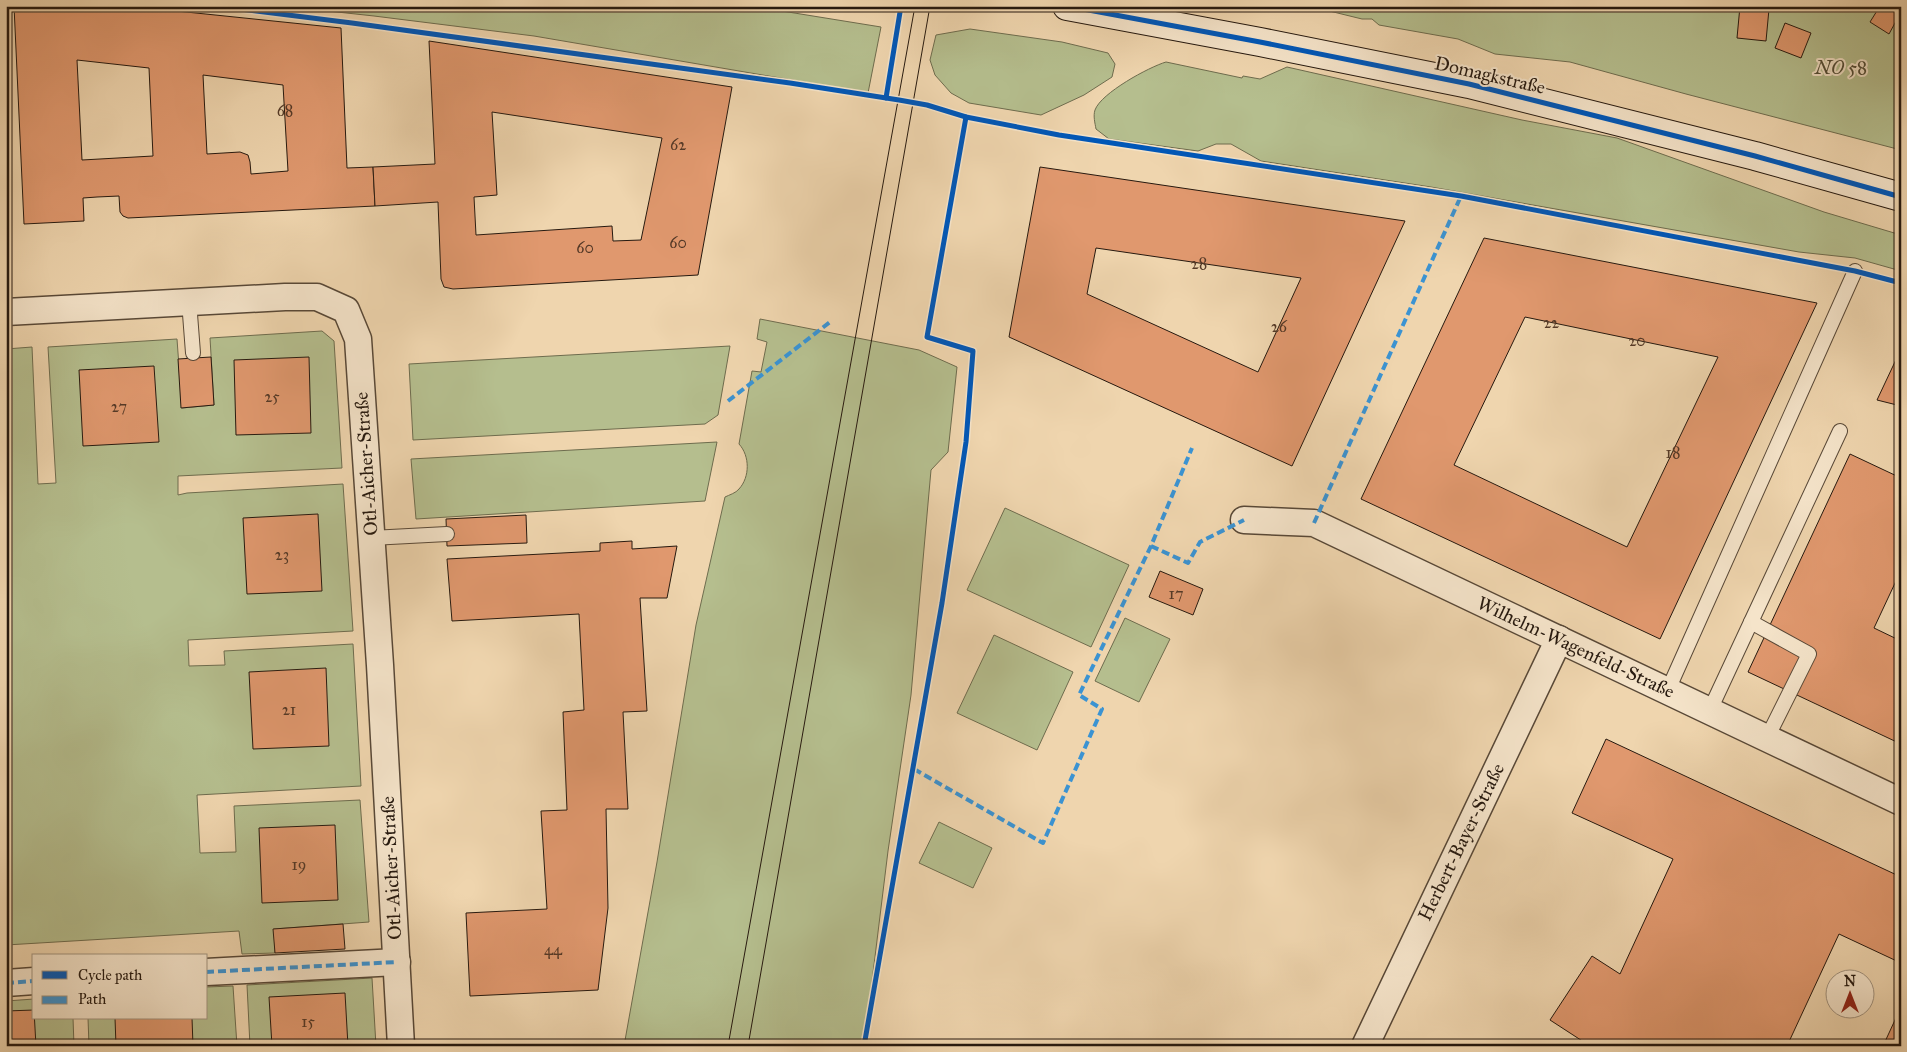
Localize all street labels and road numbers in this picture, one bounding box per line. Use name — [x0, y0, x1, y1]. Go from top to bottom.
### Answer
street label: Domagkstraße — [1432, 51, 1548, 100]
street label: Otl-Aicher-Straße — [349, 391, 382, 537]
street label: Wilhelm-Wagenfeld-Straße — [1473, 591, 1678, 704]
street label: Herbert-Bayer-Straße — [1413, 759, 1509, 925]
street label: Otl-Aicher-Straße — [376, 795, 406, 941]

